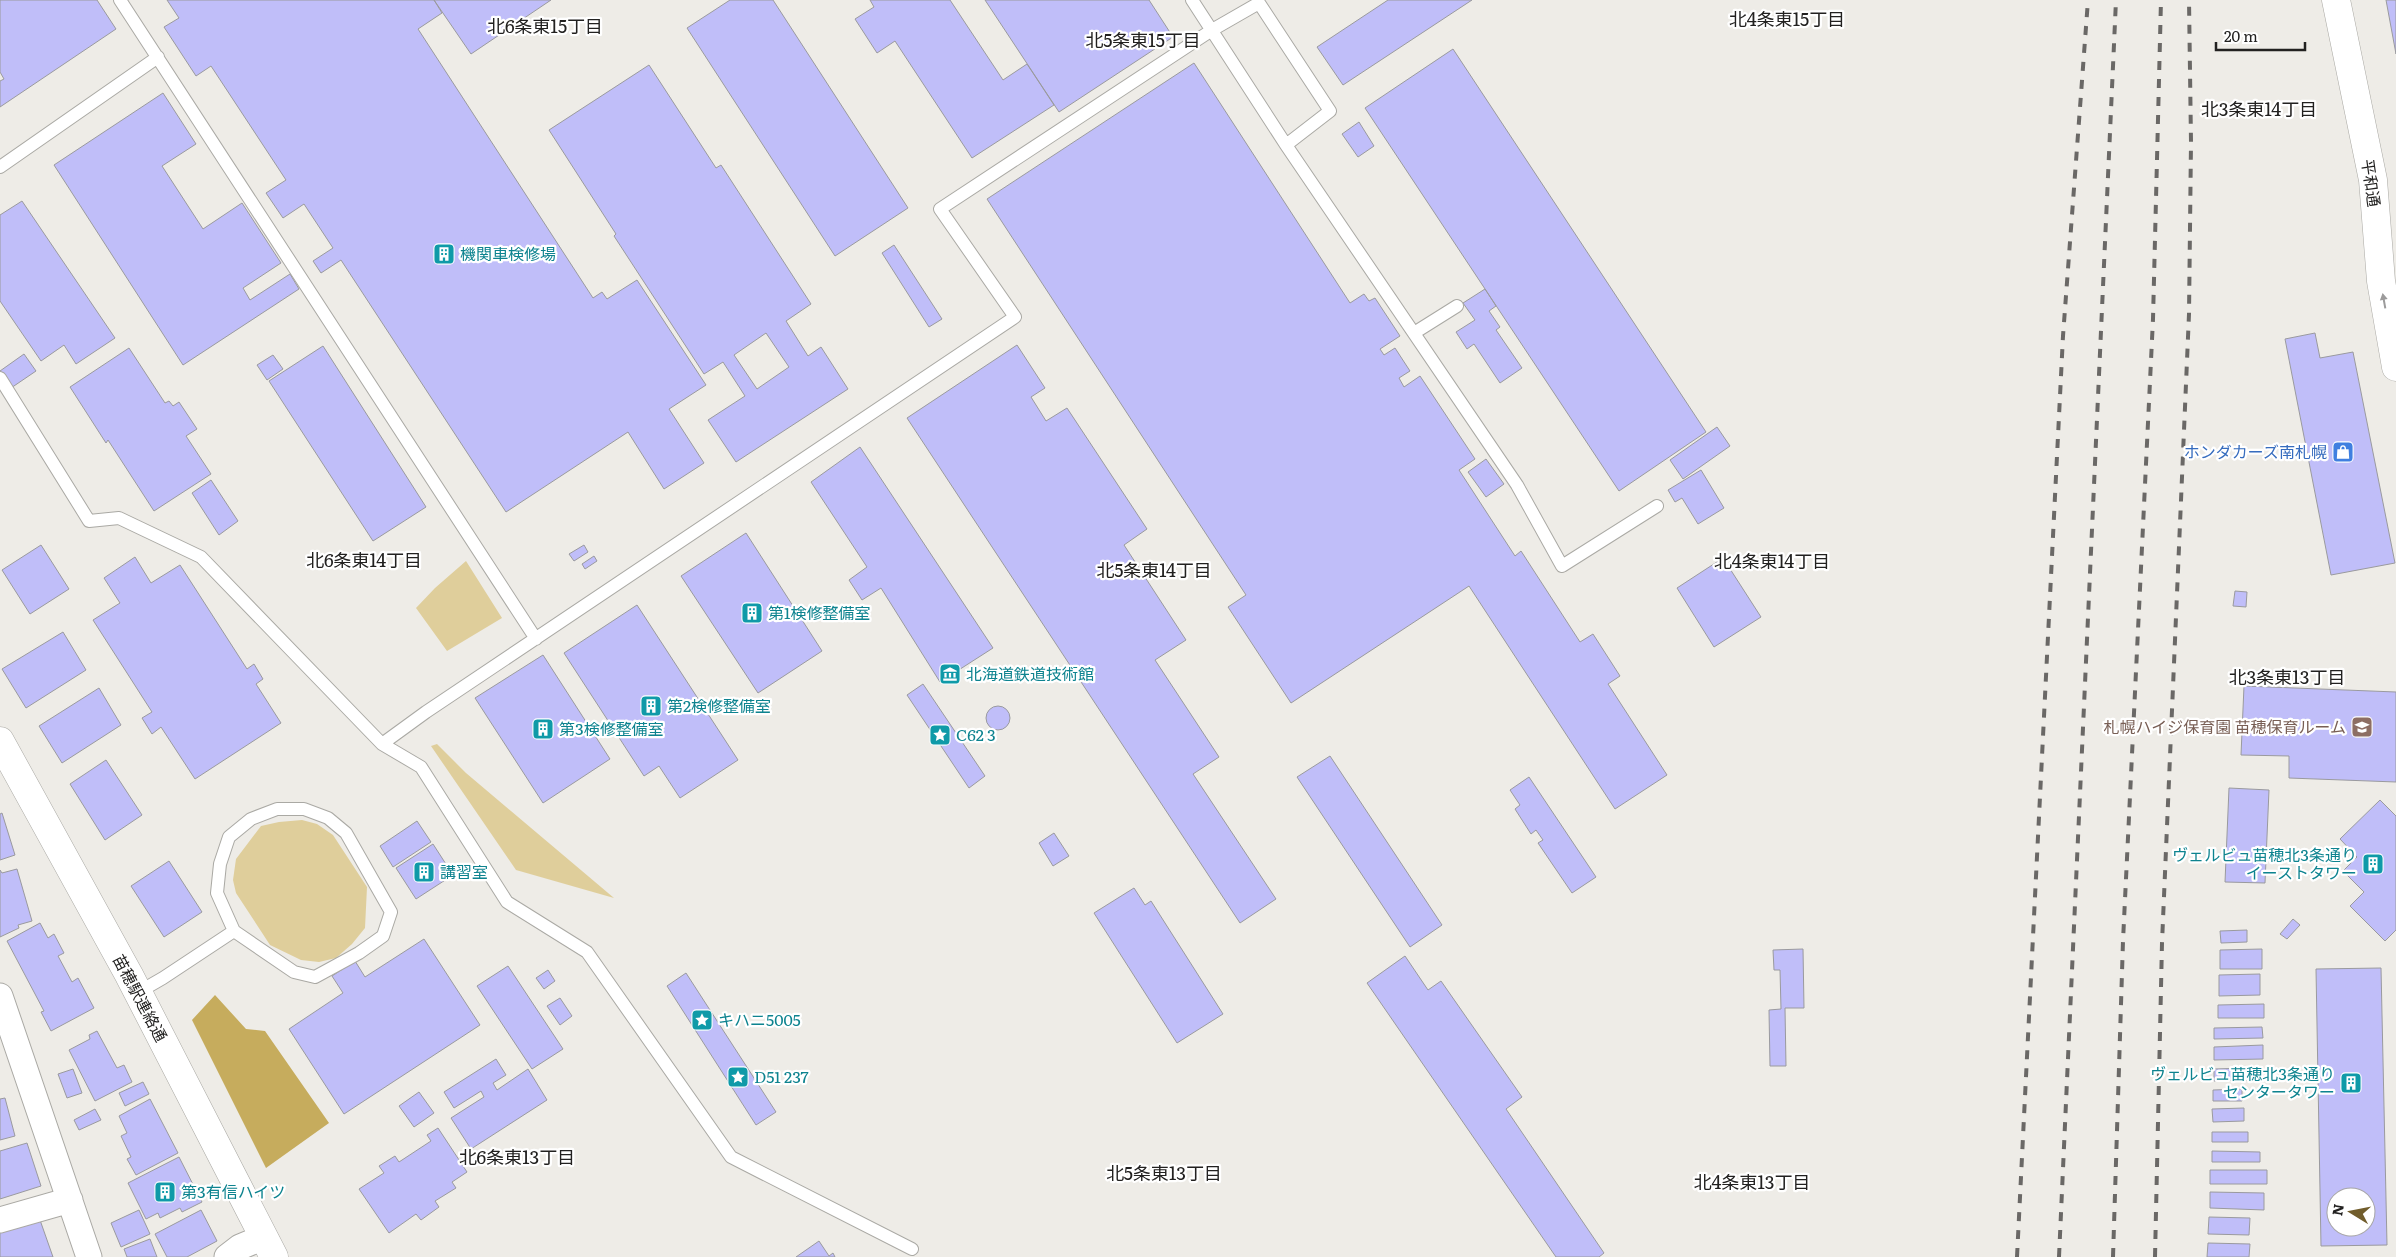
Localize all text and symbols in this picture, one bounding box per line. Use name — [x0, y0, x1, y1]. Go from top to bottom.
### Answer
district label: 北4条東15丁目 — [1729, 5, 1845, 32]
district label: 北6条東15丁目 — [487, 12, 603, 39]
scale bar — [2216, 20, 2305, 52]
text: 20 m — [2224, 24, 2258, 47]
district label: 北5条東15丁目 — [1085, 26, 1201, 53]
district label: 北3条東14丁目 — [2201, 95, 2317, 122]
street label: 平和通 — [2357, 157, 2387, 208]
place label: 機関車検修場 — [460, 241, 556, 265]
building icon: 機関車検修場 — [432, 242, 456, 266]
one-way arrow — [2380, 293, 2388, 309]
place label: ホンダカーズ南札幌 — [2184, 439, 2327, 463]
shop icon: ホンダカーズ南札幌 — [2331, 440, 2355, 464]
district label: 北6条東14丁目 — [306, 546, 422, 573]
district label: 北4条東14丁目 — [1714, 547, 1830, 574]
district label: 北5条東14丁目 — [1096, 556, 1212, 583]
place label: 第1検修整備室 — [768, 600, 871, 624]
building icon: 第1検修整備室 — [740, 601, 764, 625]
place label: 北海道鉄道技術館 — [966, 661, 1094, 685]
museum icon: 北海道鉄道技術館 — [938, 662, 962, 686]
district label: 北3条東13丁目 — [2229, 663, 2345, 690]
place label: 第2検修整備室 — [667, 693, 771, 717]
building icon: 第2検修整備室 — [639, 694, 663, 718]
place label: 札幌ハイジ保育園 苗穂保育ルーム — [2104, 714, 2346, 738]
school or university icon: 札幌ハイジ保育園 苗穂保育ルーム — [2350, 715, 2374, 739]
place label: 第3検修整備室 — [559, 716, 664, 740]
building icon: 第3検修整備室 — [531, 717, 555, 741]
place label: C62 3 — [956, 722, 996, 746]
place icon: C62 3 — [928, 723, 952, 747]
place label: ヴェルビュ苗穂北3条通り イーストタワー — [2172, 842, 2357, 884]
building icon: ヴェルビュ苗穂北3条通り イーストタワー — [2361, 852, 2385, 876]
place label: 講習室 — [440, 859, 488, 883]
building icon: 講習室 — [412, 860, 436, 884]
street label: 苗穂駅連絡通 — [108, 950, 174, 1046]
place label: キハニ5005 — [718, 1007, 801, 1031]
place icon: キハニ5005 — [690, 1008, 714, 1032]
place label: ヴェルビュ苗穂北3条通り センタータワー — [2150, 1061, 2335, 1103]
place label: D51 237 — [754, 1064, 809, 1088]
place icon: D51 237 — [726, 1065, 750, 1089]
building icon: ヴェルビュ苗穂北3条通り センタータワー — [2339, 1071, 2363, 1095]
district label: 北6条東13丁目 — [459, 1143, 575, 1170]
district label: 北5条東13丁目 — [1106, 1159, 1222, 1186]
district label: 北4条東13丁目 — [1694, 1168, 1811, 1195]
place label: 第3有信ハイツ — [181, 1179, 285, 1203]
building icon: 第3有信ハイツ — [153, 1180, 177, 1204]
north arrow — [2326, 1187, 2376, 1237]
text: N — [2326, 1202, 2348, 1217]

